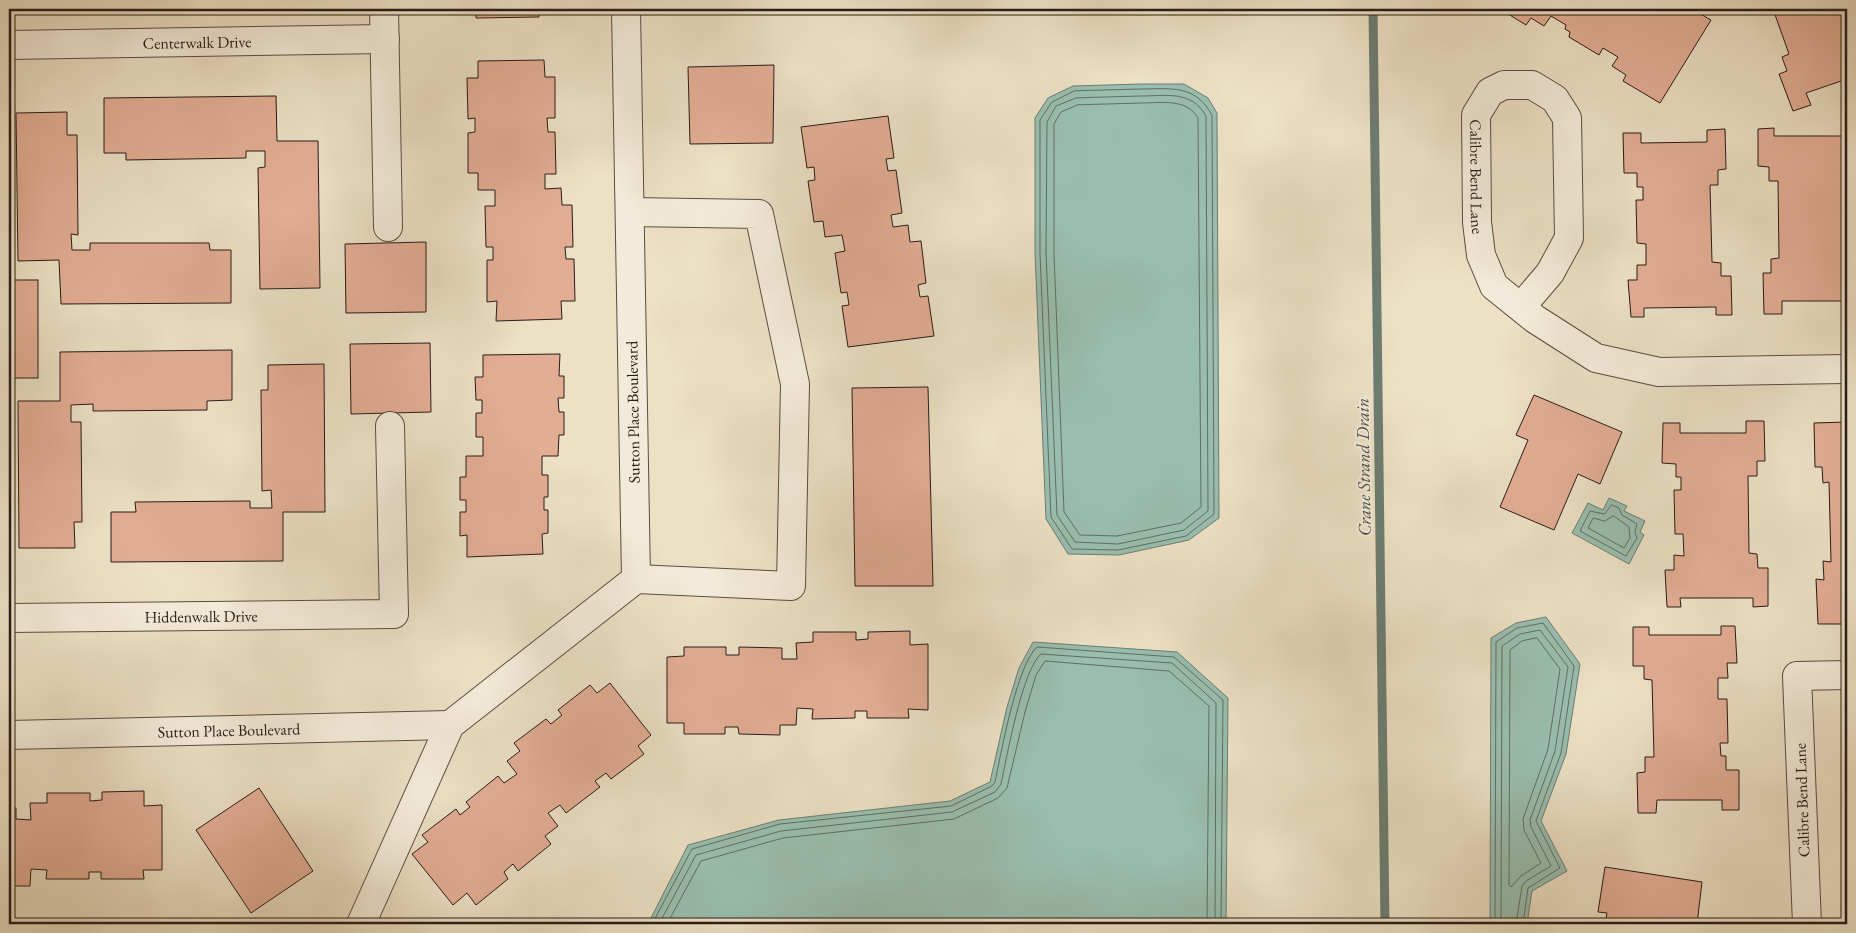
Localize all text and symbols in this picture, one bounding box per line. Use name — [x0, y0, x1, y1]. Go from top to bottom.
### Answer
street label: Centerwalk Drive — [143, 31, 251, 53]
street label: Calibre Bend Lane — [1466, 119, 1489, 235]
street label: Sutton Place Boulevard — [621, 340, 645, 483]
water label: Crane Strand Drain — [1350, 398, 1376, 536]
street label: Hiddenwalk Drive — [144, 605, 258, 627]
street label: Sutton Place Boulevard — [157, 718, 301, 742]
street label: Calibre Bend Lane — [1790, 743, 1814, 857]

